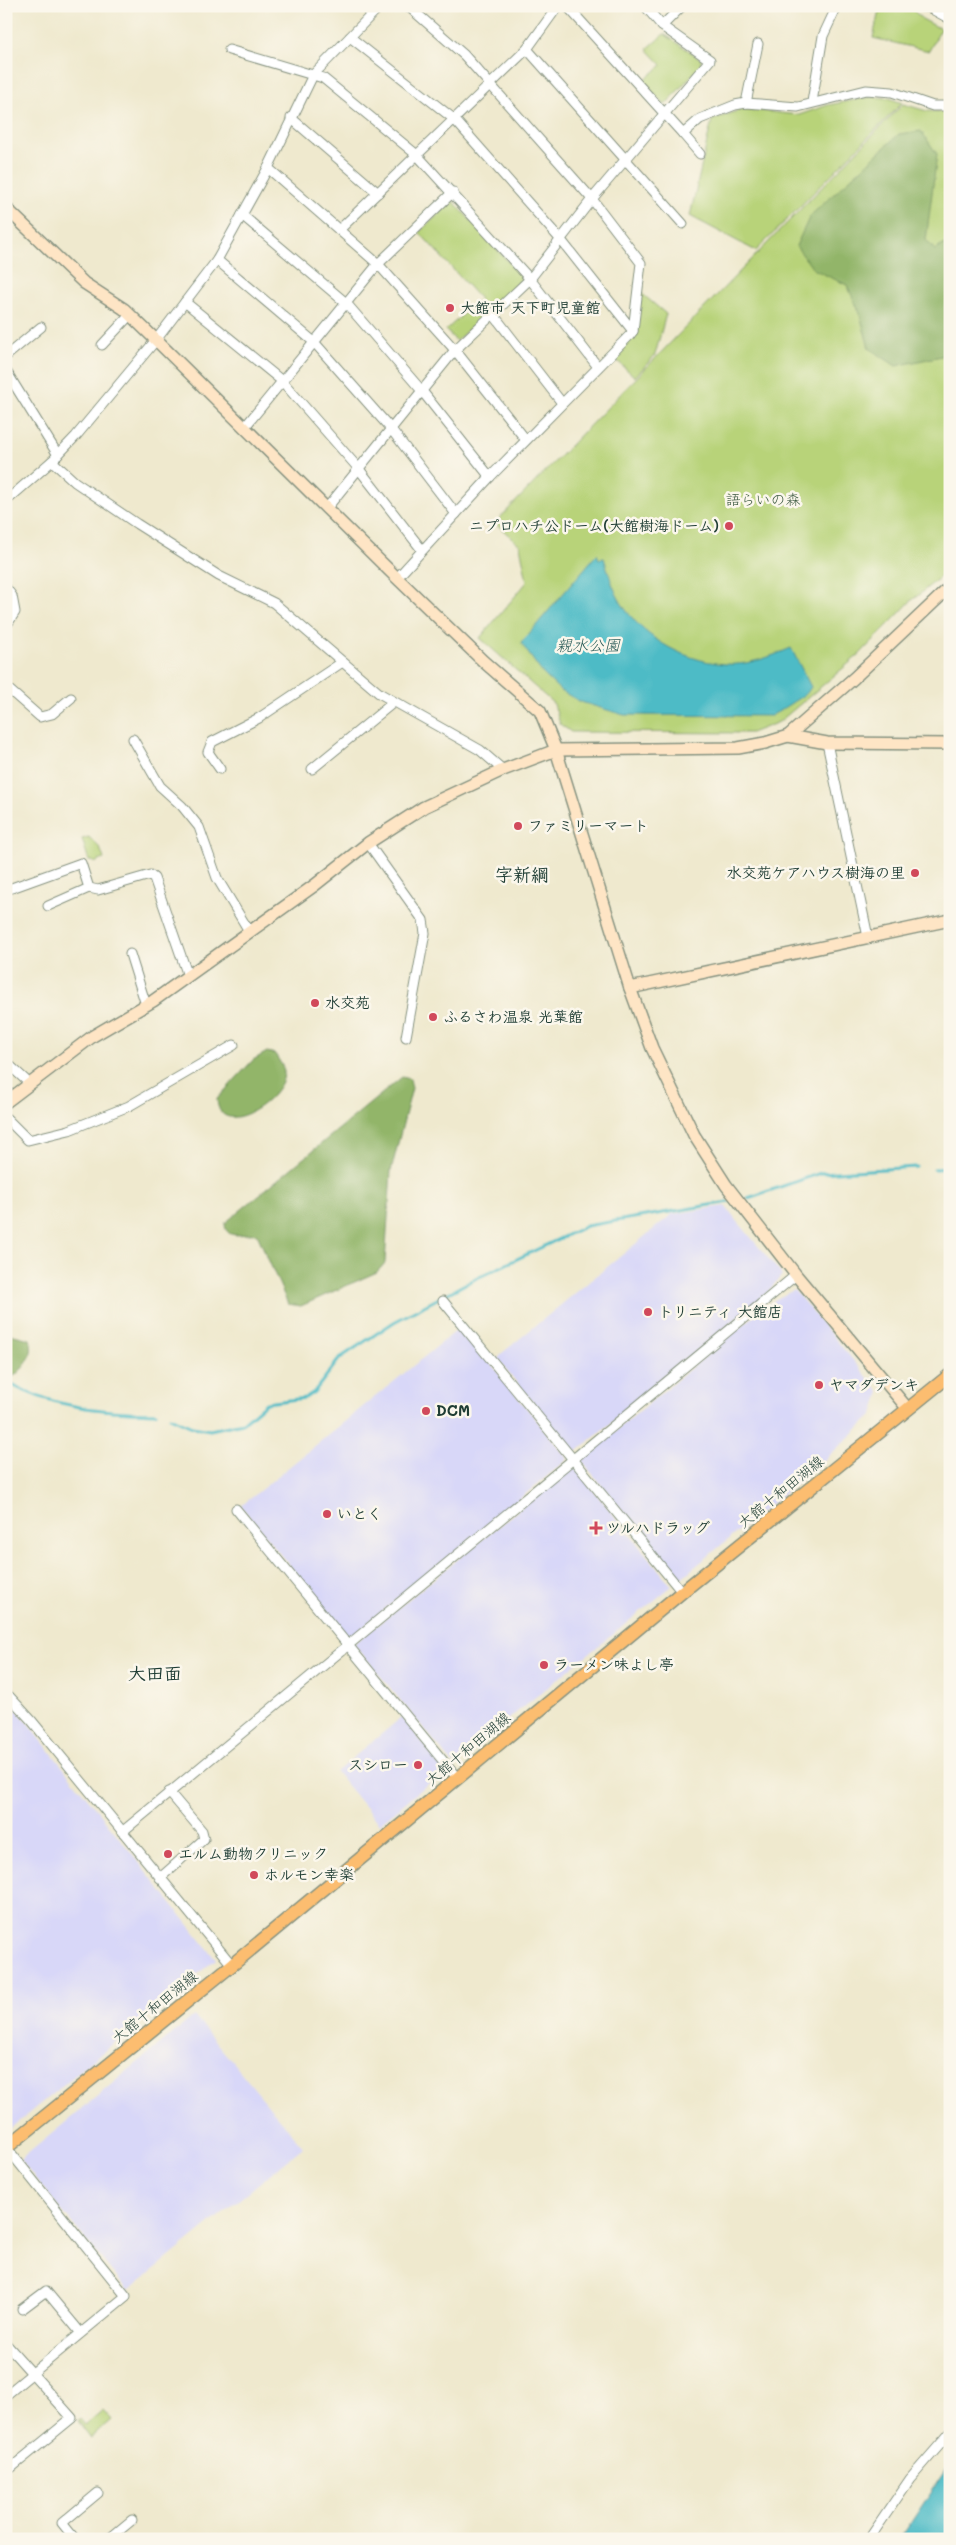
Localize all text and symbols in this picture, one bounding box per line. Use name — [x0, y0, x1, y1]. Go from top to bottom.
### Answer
place label: 大館市 天下町児童館 — [460, 297, 600, 317]
marker: 大館市 天下町児童館 — [444, 302, 456, 314]
park label: 語らいの森 — [725, 489, 801, 509]
place label: ニプロハチ公ドーム(大館樹海ドーム) — [469, 515, 719, 535]
marker: ニプロハチ公ドーム(大館樹海ドーム) — [723, 520, 735, 532]
water label: 親水公園 — [556, 634, 621, 655]
place label: ファミリーマート — [528, 815, 649, 835]
marker: ファミリーマート — [512, 820, 524, 832]
district label: 字新綱 — [495, 862, 549, 886]
place label: 水交苑ケアハウス樹海の里 — [726, 862, 905, 882]
marker: 水交苑ケアハウス樹海の里 — [909, 867, 921, 879]
place label: 水交苑 — [325, 992, 370, 1012]
marker: 水交苑 — [309, 997, 321, 1009]
place label: ふるさわ温泉 光葉館 — [443, 1006, 583, 1026]
marker: ふるさわ温泉 光葉館 — [427, 1011, 439, 1023]
place label: トリニティ 大館店 — [658, 1301, 783, 1321]
marker: トリニティ 大館店 — [642, 1306, 654, 1318]
place label: ヤマダデンキ — [829, 1374, 919, 1394]
marker: ヤマダデンキ — [813, 1379, 825, 1391]
place label: DCM — [436, 1400, 470, 1420]
marker: DCM — [420, 1405, 432, 1417]
street label: 大館十和田湖線 — [733, 1450, 827, 1532]
place label: いとく — [337, 1503, 382, 1523]
marker: いとく — [321, 1508, 333, 1520]
place label: ツルハドラッグ — [606, 1517, 710, 1537]
marker: ツルハドラッグ — [590, 1522, 602, 1534]
place label: ラーメン味よし亭 — [554, 1654, 674, 1674]
marker: ラーメン味よし亭 — [538, 1659, 550, 1671]
district label: 大田面 — [128, 1661, 182, 1685]
street label: 大館十和田湖線 — [421, 1707, 514, 1790]
place label: スシロー — [348, 1754, 408, 1774]
marker: スシロー — [412, 1759, 424, 1771]
place label: エルム動物クリニック — [178, 1843, 328, 1863]
marker: エルム動物クリニック — [162, 1848, 174, 1860]
place label: ホルモン幸楽 — [264, 1864, 354, 1884]
marker: ホルモン幸楽 — [248, 1869, 260, 1881]
street label: 大館十和田湖線 — [107, 1965, 201, 2047]

